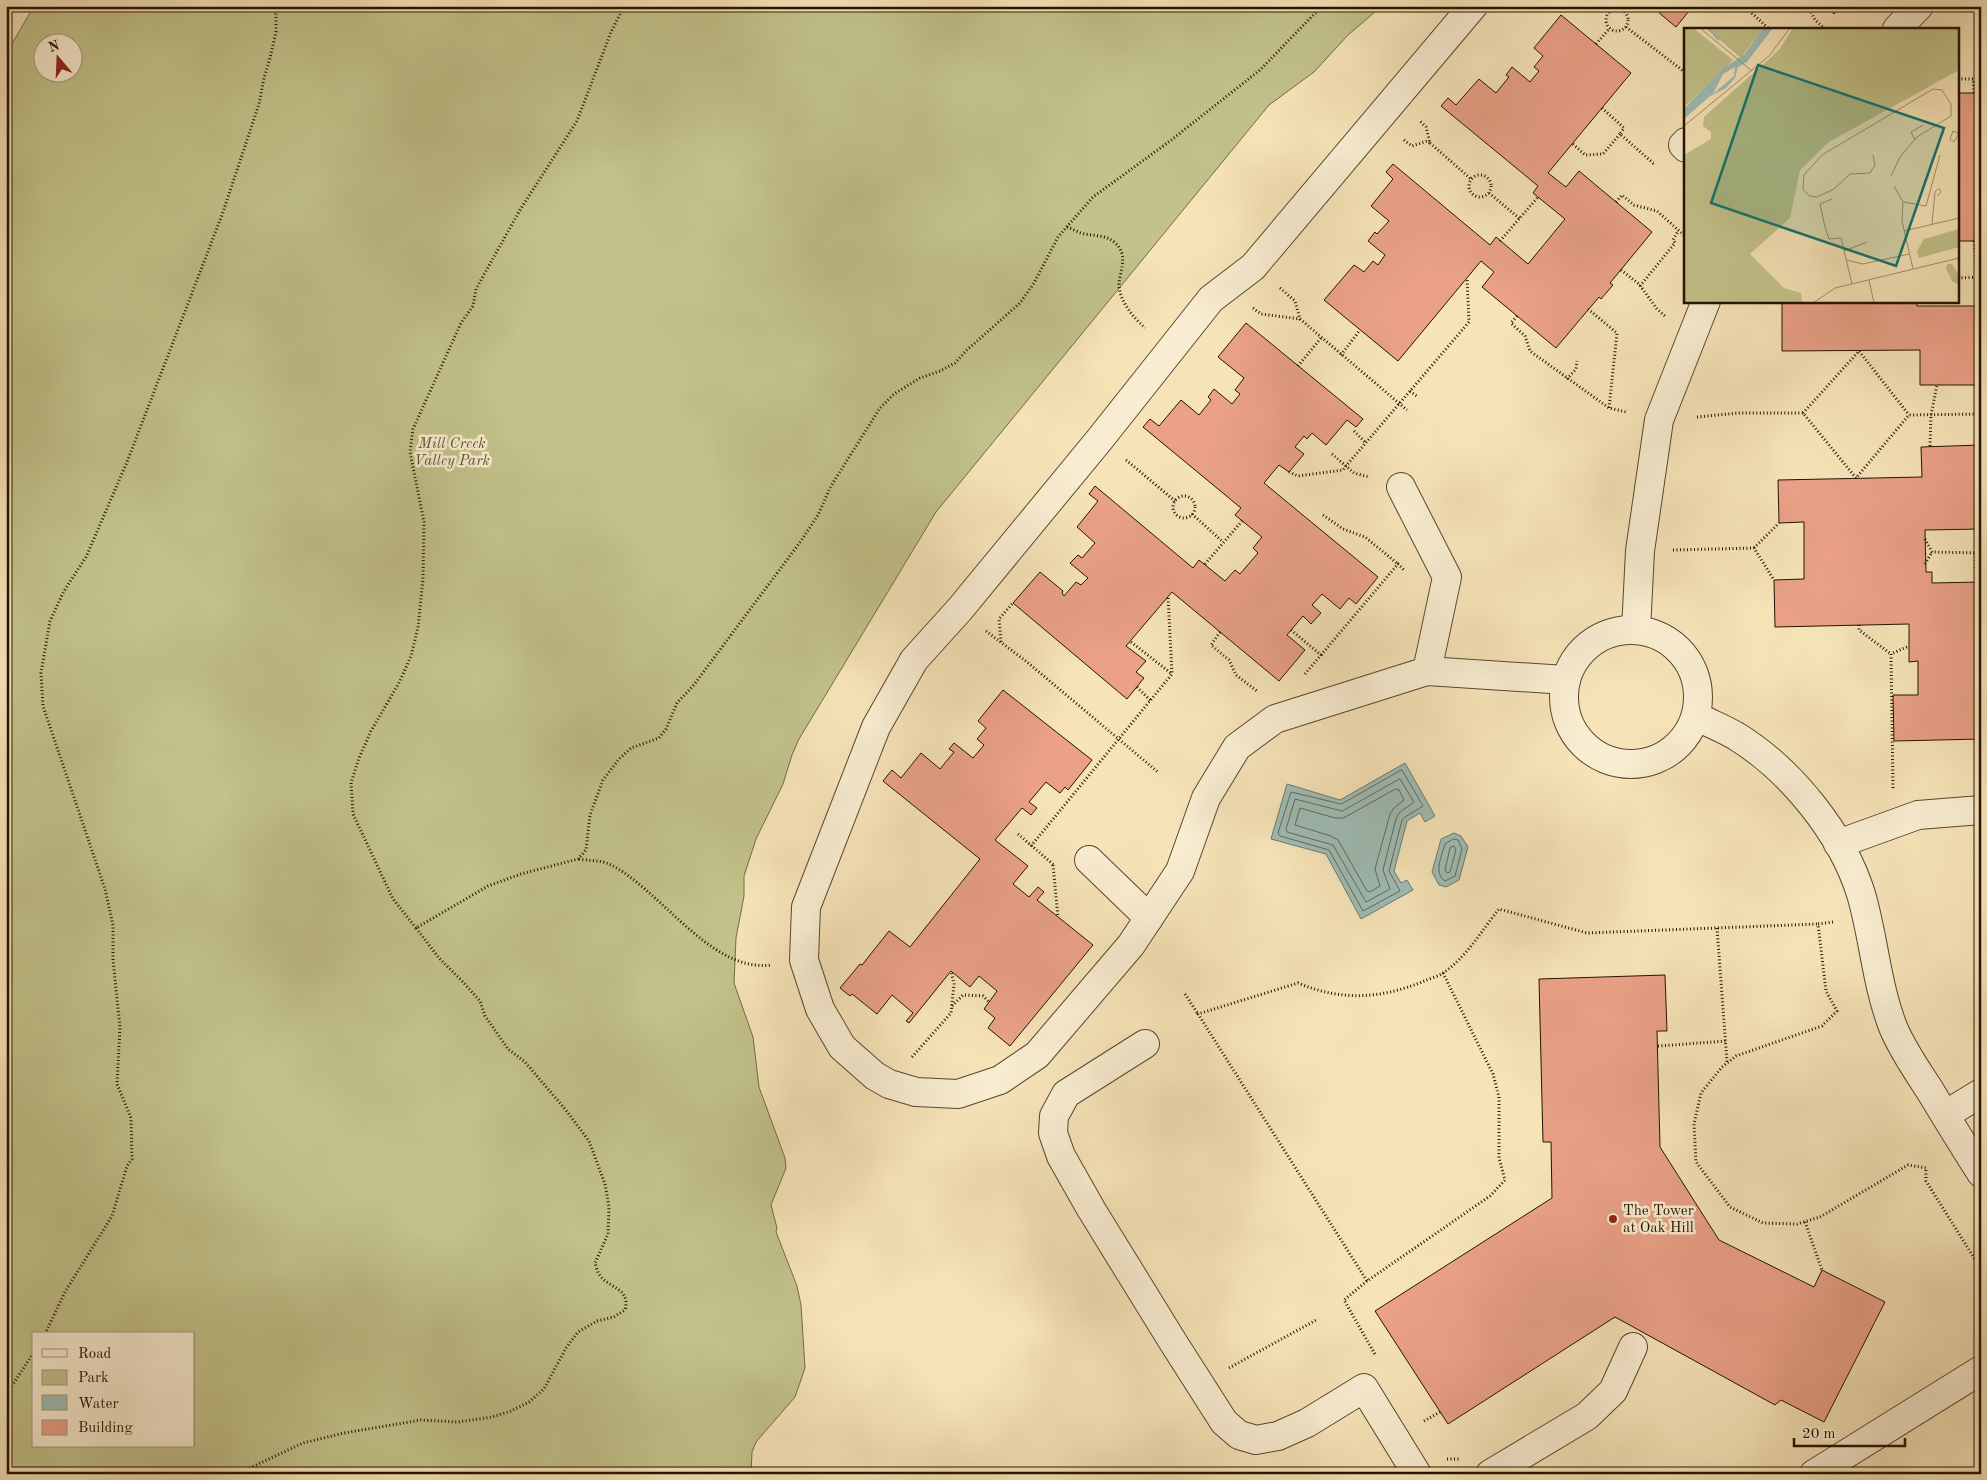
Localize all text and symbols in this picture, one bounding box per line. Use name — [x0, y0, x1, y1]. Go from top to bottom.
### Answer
inset map — [1684, 28, 1960, 302]
north arrow — [32, 32, 82, 82]
text: N — [47, 38, 62, 55]
park label: Mill Creek Valley Park — [414, 437, 490, 469]
place label: The Tower at Oak Hill — [1623, 1204, 1694, 1236]
marker: The Tower at Oak Hill — [1607, 1213, 1619, 1225]
legend — [32, 1332, 195, 1448]
text: Road — [78, 1347, 112, 1362]
text: Park — [78, 1371, 109, 1386]
text: Water — [78, 1397, 119, 1412]
scale bar — [1794, 1415, 1906, 1447]
text: Building — [78, 1421, 133, 1436]
text: 20 m — [1802, 1427, 1836, 1442]

